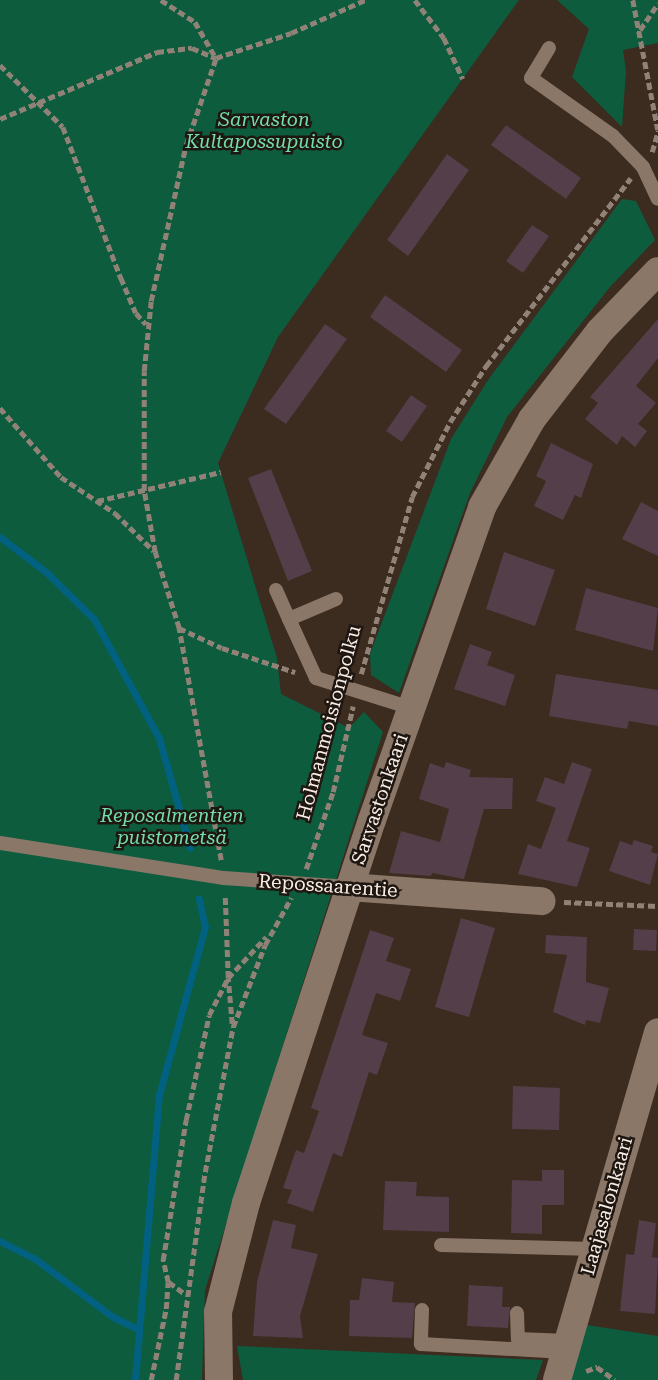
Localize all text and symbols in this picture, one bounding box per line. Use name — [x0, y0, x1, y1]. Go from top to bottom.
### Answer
park label: Sarvaston Kultapossupuisto — [185, 109, 343, 153]
street label: Holmanmoisionpolku — [292, 623, 366, 823]
street label: Sarvastonkaari — [347, 731, 413, 867]
park label: Reposalmentien puistometsä — [100, 805, 244, 849]
street label: Repossaarentie — [258, 870, 398, 902]
street label: Laajasalonkaari — [576, 1134, 638, 1278]

